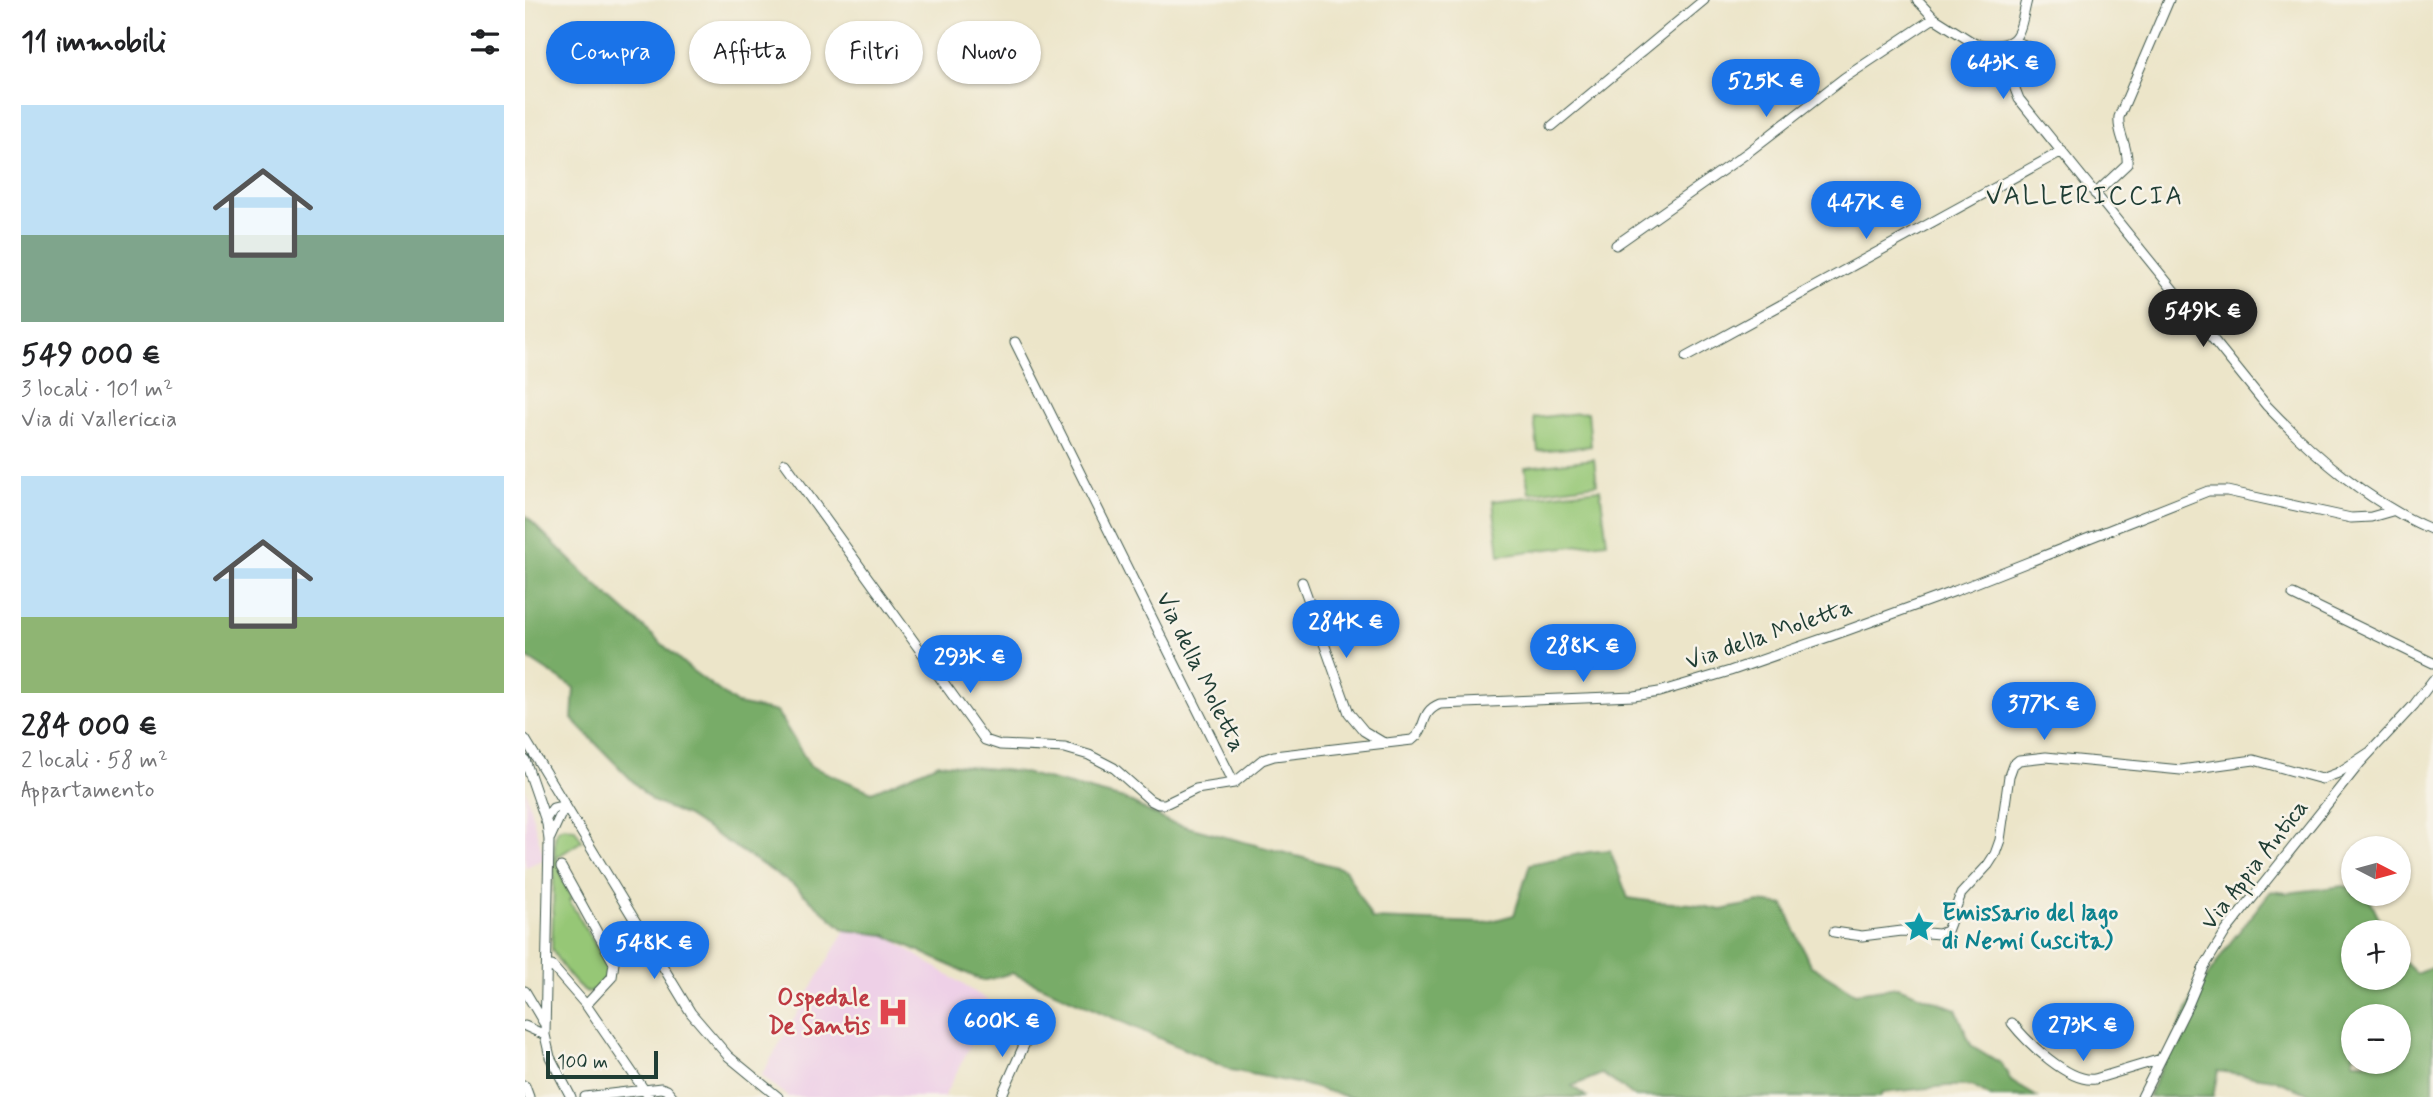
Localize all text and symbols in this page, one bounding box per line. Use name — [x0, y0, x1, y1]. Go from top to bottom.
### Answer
chip: Compra — [546, 21, 675, 84]
chip: Affitta — [689, 21, 811, 84]
chip: Filtri — [825, 21, 923, 84]
chip: Nuovo — [937, 21, 1041, 84]
text: 11 immobili — [21, 23, 166, 62]
icon: filters — [466, 23, 504, 61]
pin: 643K € — [1946, 42, 2060, 101]
text: 643K € — [1967, 49, 2039, 79]
pin: 525K € — [1709, 60, 1823, 119]
text: 525K € — [1728, 67, 1804, 97]
icon: home — [200, 150, 326, 276]
district label: VALLERICCIA — [1986, 180, 2184, 214]
pin: 447K € — [1809, 182, 1923, 241]
text: 447K € — [1827, 189, 1905, 219]
pin: 549K € — [2146, 290, 2260, 349]
text: 549K € — [2164, 297, 2242, 327]
text: 549 000 € — [21, 336, 161, 375]
text: 3 locali · 101 m² — [21, 375, 173, 405]
text: Via di Vallericcia — [21, 405, 177, 435]
icon: home — [200, 521, 326, 647]
street label: Via della Moletta — [1148, 587, 1252, 757]
street label: Via della Moletta — [1681, 592, 1857, 678]
pin: 284K € — [1289, 600, 1403, 660]
text: 284K € — [1309, 608, 1383, 638]
pin: 288K € — [1526, 624, 1640, 684]
text: 288K € — [1546, 632, 1620, 662]
pin: 293K € — [913, 636, 1027, 695]
text: 293K € — [934, 643, 1006, 673]
pin: 377K € — [1987, 682, 2101, 742]
text: 377K € — [2008, 690, 2080, 720]
text: 284 000 € — [21, 707, 158, 746]
text: 2 locali · 58 m² — [21, 746, 168, 776]
text: Appartamento — [21, 776, 155, 806]
street label: Via Appia Antica — [2194, 793, 2318, 939]
north arrow — [2341, 836, 2411, 906]
map controls — [2341, 836, 2411, 1074]
place label: Emissario del lago di Nemi (uscita) — [1942, 898, 2119, 957]
place icon: Emissario del lago di Nemi (uscita) — [1902, 910, 1936, 944]
button: + — [2341, 920, 2411, 990]
pin: 548K € — [597, 922, 711, 981]
text: 548K € — [615, 929, 693, 959]
place label: Ospedale De Santis — [768, 983, 870, 1042]
hospital icon: Ospedale De Santis — [876, 995, 910, 1029]
pin: 600K € — [945, 1000, 1059, 1059]
pin: 273K € — [2026, 1004, 2140, 1063]
button: − — [2341, 1004, 2411, 1074]
text: 600K € — [964, 1007, 1040, 1037]
text: 273K € — [2048, 1011, 2118, 1041]
scale bar — [546, 1048, 658, 1080]
text: 100 m — [557, 1050, 608, 1075]

